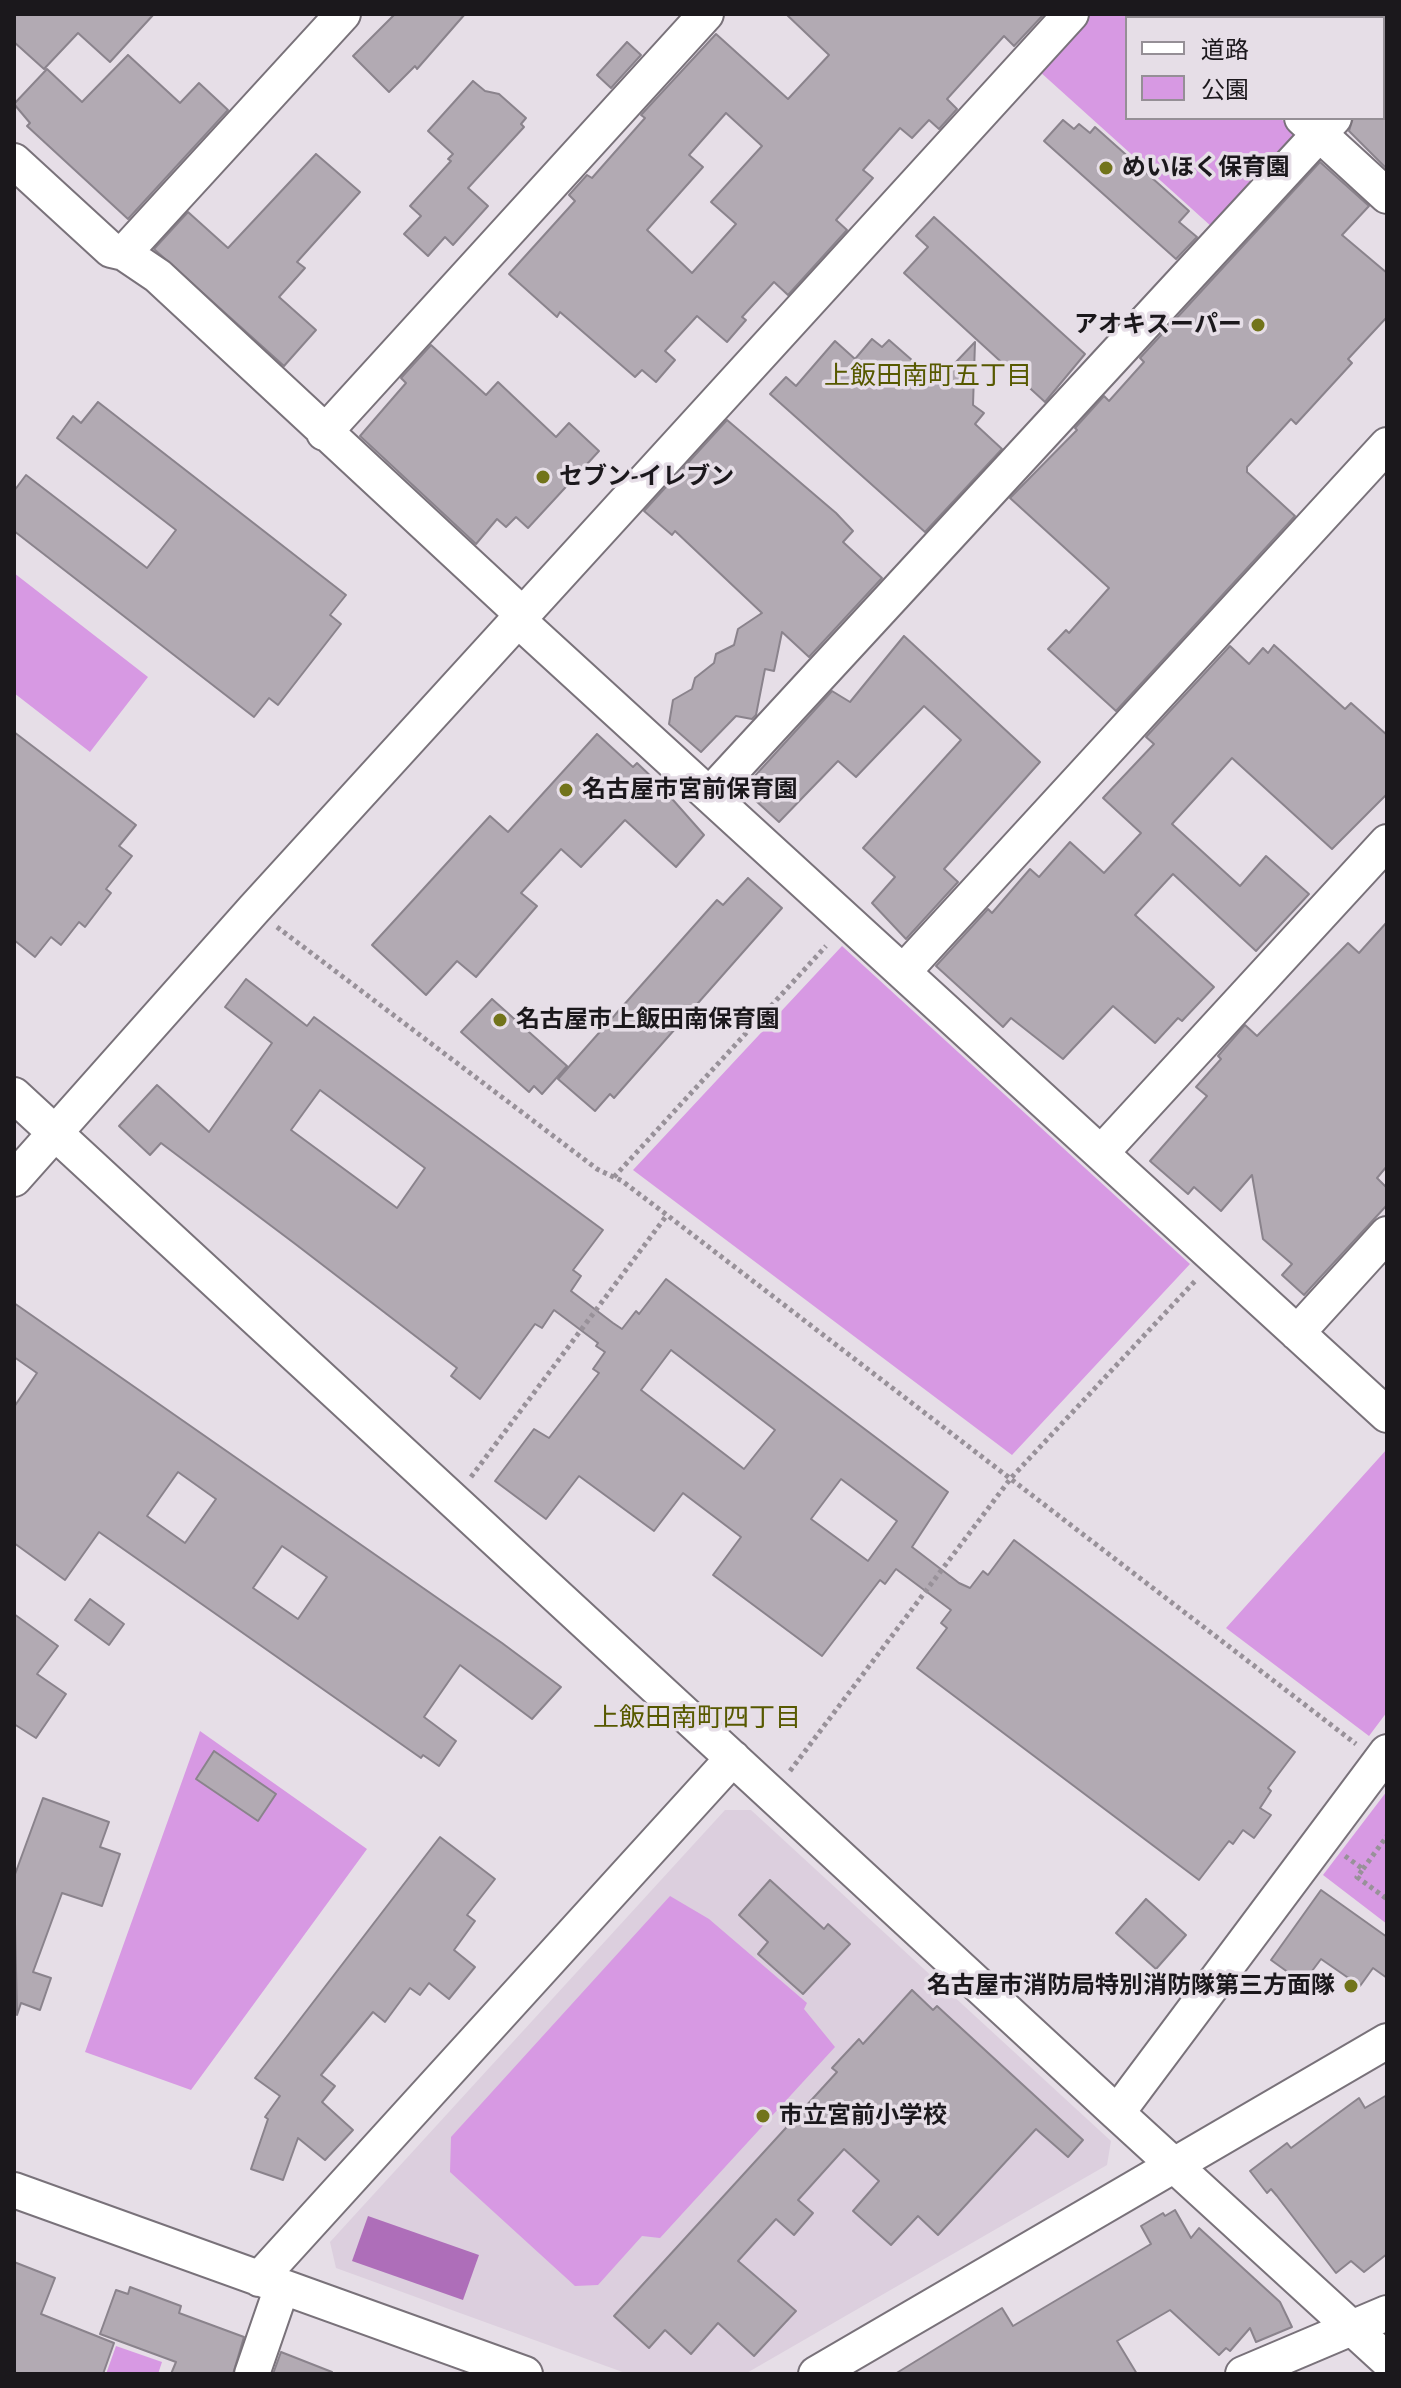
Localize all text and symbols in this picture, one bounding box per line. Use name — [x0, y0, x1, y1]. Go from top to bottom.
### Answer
legend — [1125, 16, 1385, 120]
text: 道路 — [1201, 39, 1249, 63]
text: 公園 — [1201, 79, 1249, 103]
place label: めいほく保育園 — [1122, 154, 1290, 182]
marker: めいほく保育園 — [1097, 159, 1115, 177]
place label: アオキスーパー — [1074, 311, 1242, 339]
marker: アオキスーパー — [1249, 316, 1267, 334]
district label: 上飯田南町五丁目 — [824, 360, 1032, 392]
place label: セブン-イレブン — [559, 463, 734, 491]
marker: セブン-イレブン — [534, 468, 552, 486]
place label: 名古屋市宮前保育園 — [582, 776, 798, 804]
marker: 名古屋市宮前保育園 — [557, 781, 575, 799]
place label: 名古屋市上飯田南保育園 — [516, 1006, 780, 1034]
marker: 名古屋市上飯田南保育園 — [491, 1011, 509, 1029]
district label: 上飯田南町四丁目 — [593, 1702, 801, 1734]
place label: 名古屋市消防局特別消防隊第三方面隊 — [927, 1972, 1335, 2000]
marker: 名古屋市消防局特別消防隊第三方面隊 — [1342, 1977, 1360, 1995]
place label: 市立宮前小学校 — [779, 2102, 947, 2130]
marker: 市立宮前小学校 — [754, 2107, 772, 2125]

